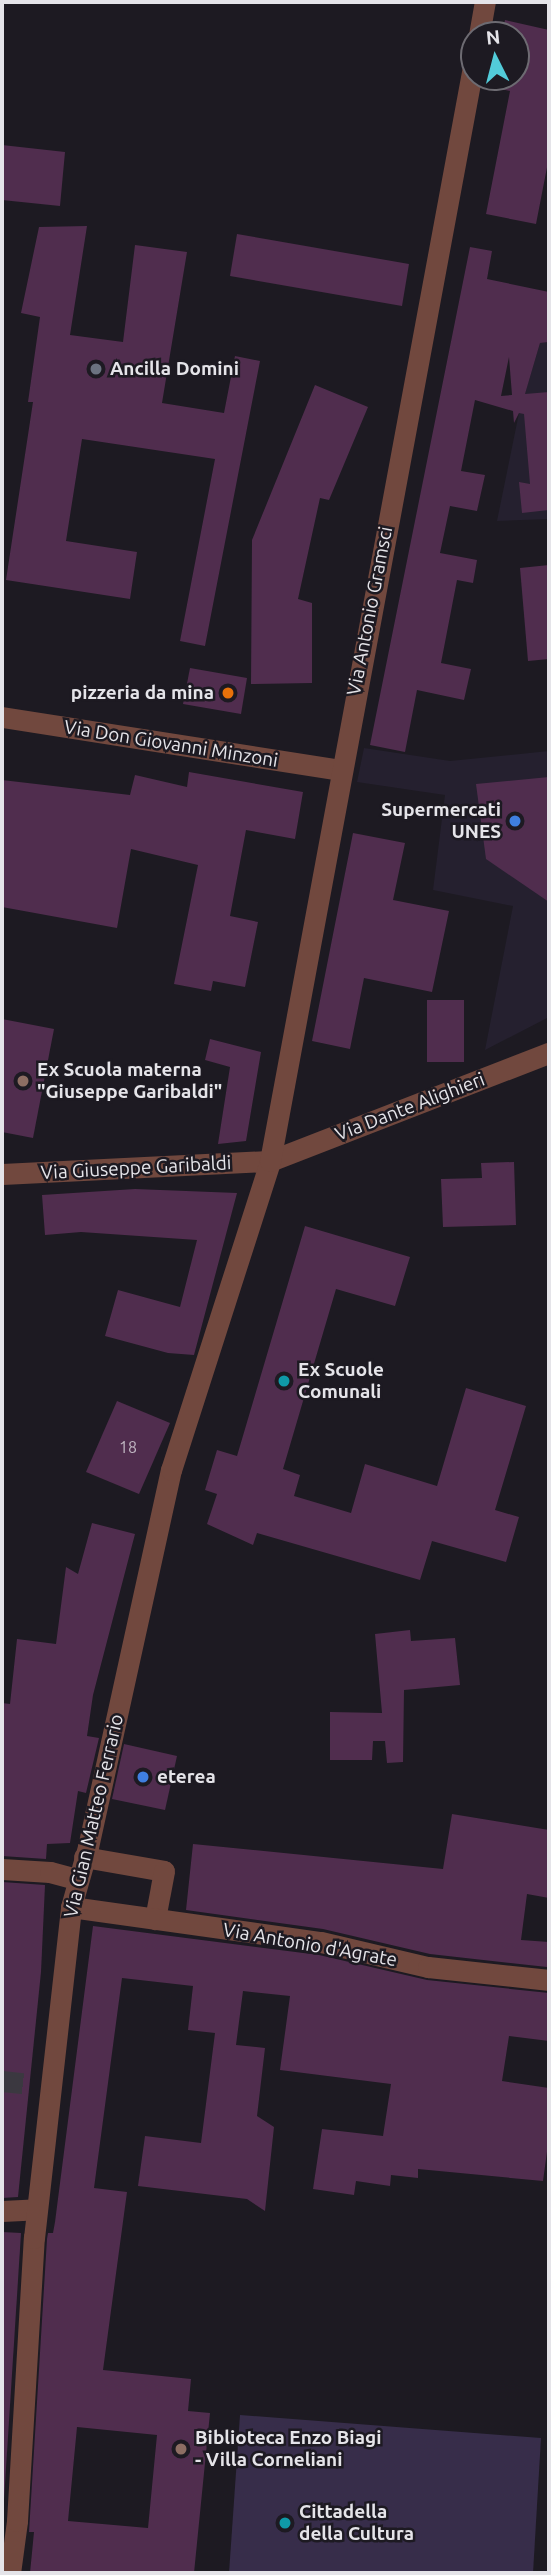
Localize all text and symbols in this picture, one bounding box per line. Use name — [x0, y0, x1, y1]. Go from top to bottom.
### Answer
north arrow — [460, 21, 530, 91]
text: N — [485, 25, 501, 49]
place label: Ancilla Domini — [110, 358, 239, 380]
marker: Ancilla Domini — [88, 361, 104, 377]
street label: Via Antonio Gramsci — [342, 525, 398, 697]
place label: pizzeria da mina — [71, 682, 214, 704]
marker: pizzeria da mina — [220, 685, 236, 701]
street label: Via Don Giovanni Minzoni — [62, 716, 280, 772]
place label: Supermercati UNES — [381, 799, 501, 843]
marker: Supermercati UNES — [507, 813, 523, 829]
place label: Ex Scuola materna "Giuseppe Garibaldi" — [37, 1059, 222, 1103]
street label: Via Dante Alighieri — [332, 1068, 488, 1146]
marker: Ex Scuola materna "Giuseppe Garibaldi" — [15, 1073, 31, 1089]
street label: Via Giuseppe Garibaldi — [40, 1152, 232, 1184]
place label: Ex Scuole Comunali — [298, 1359, 384, 1403]
marker: Ex Scuole Comunali — [276, 1373, 292, 1389]
house number: 18 — [119, 1437, 137, 1457]
street label: Via Gian Matteo Ferrario — [59, 1712, 129, 1920]
place label: eterea — [157, 1766, 216, 1788]
marker: eterea — [135, 1769, 151, 1785]
street label: Via Antonio d'Agrate — [221, 1918, 399, 1972]
place label: Biblioteca Enzo Biagi - Villa Corneliani — [195, 2427, 381, 2471]
marker: Biblioteca Enzo Biagi - Villa Corneliani — [173, 2441, 189, 2457]
place label: Cittadella della Cultura — [299, 2501, 414, 2545]
marker: Cittadella della Cultura — [277, 2515, 293, 2531]

